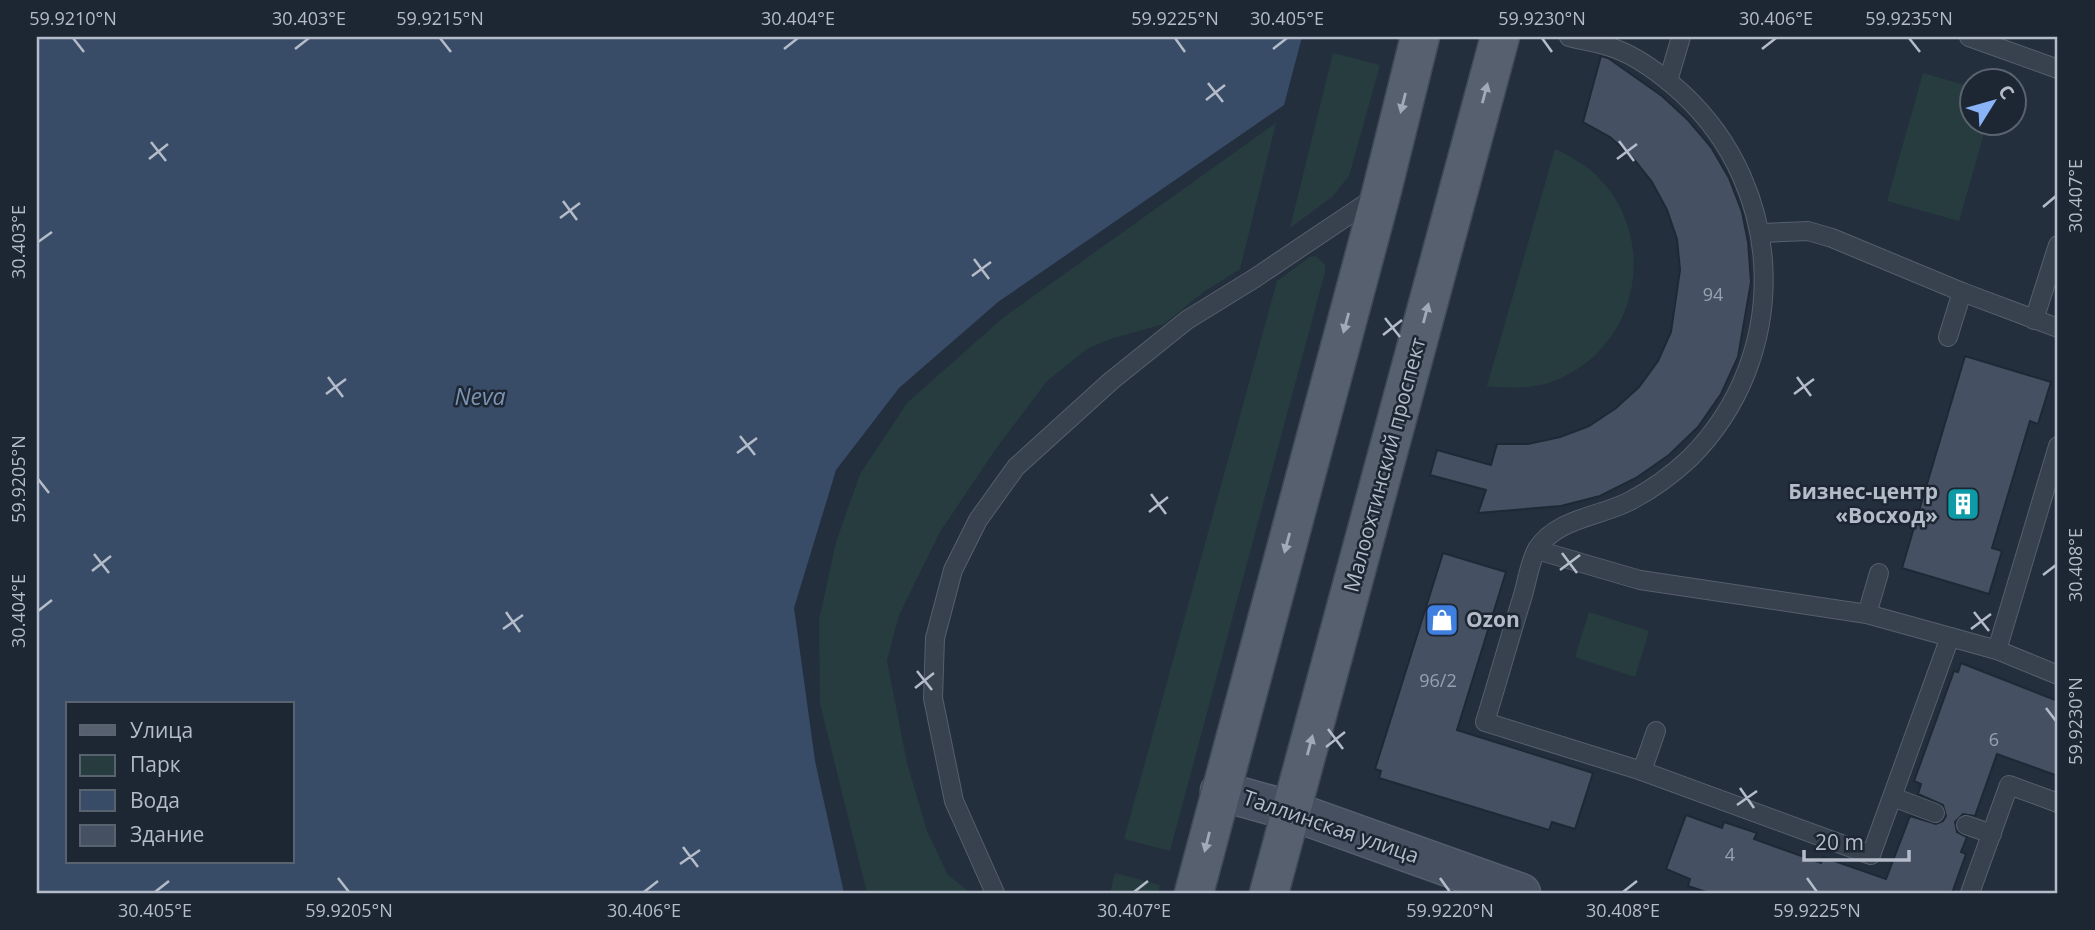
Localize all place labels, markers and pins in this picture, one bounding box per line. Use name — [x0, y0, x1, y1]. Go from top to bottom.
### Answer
place label: Бизнес-центр «Восход» — [1788, 477, 1938, 529]
building icon: Бизнес-центр «Восход» — [1944, 485, 1982, 523]
shop icon: Ozon — [1423, 601, 1461, 639]
place label: Ozon — [1466, 605, 1520, 633]

